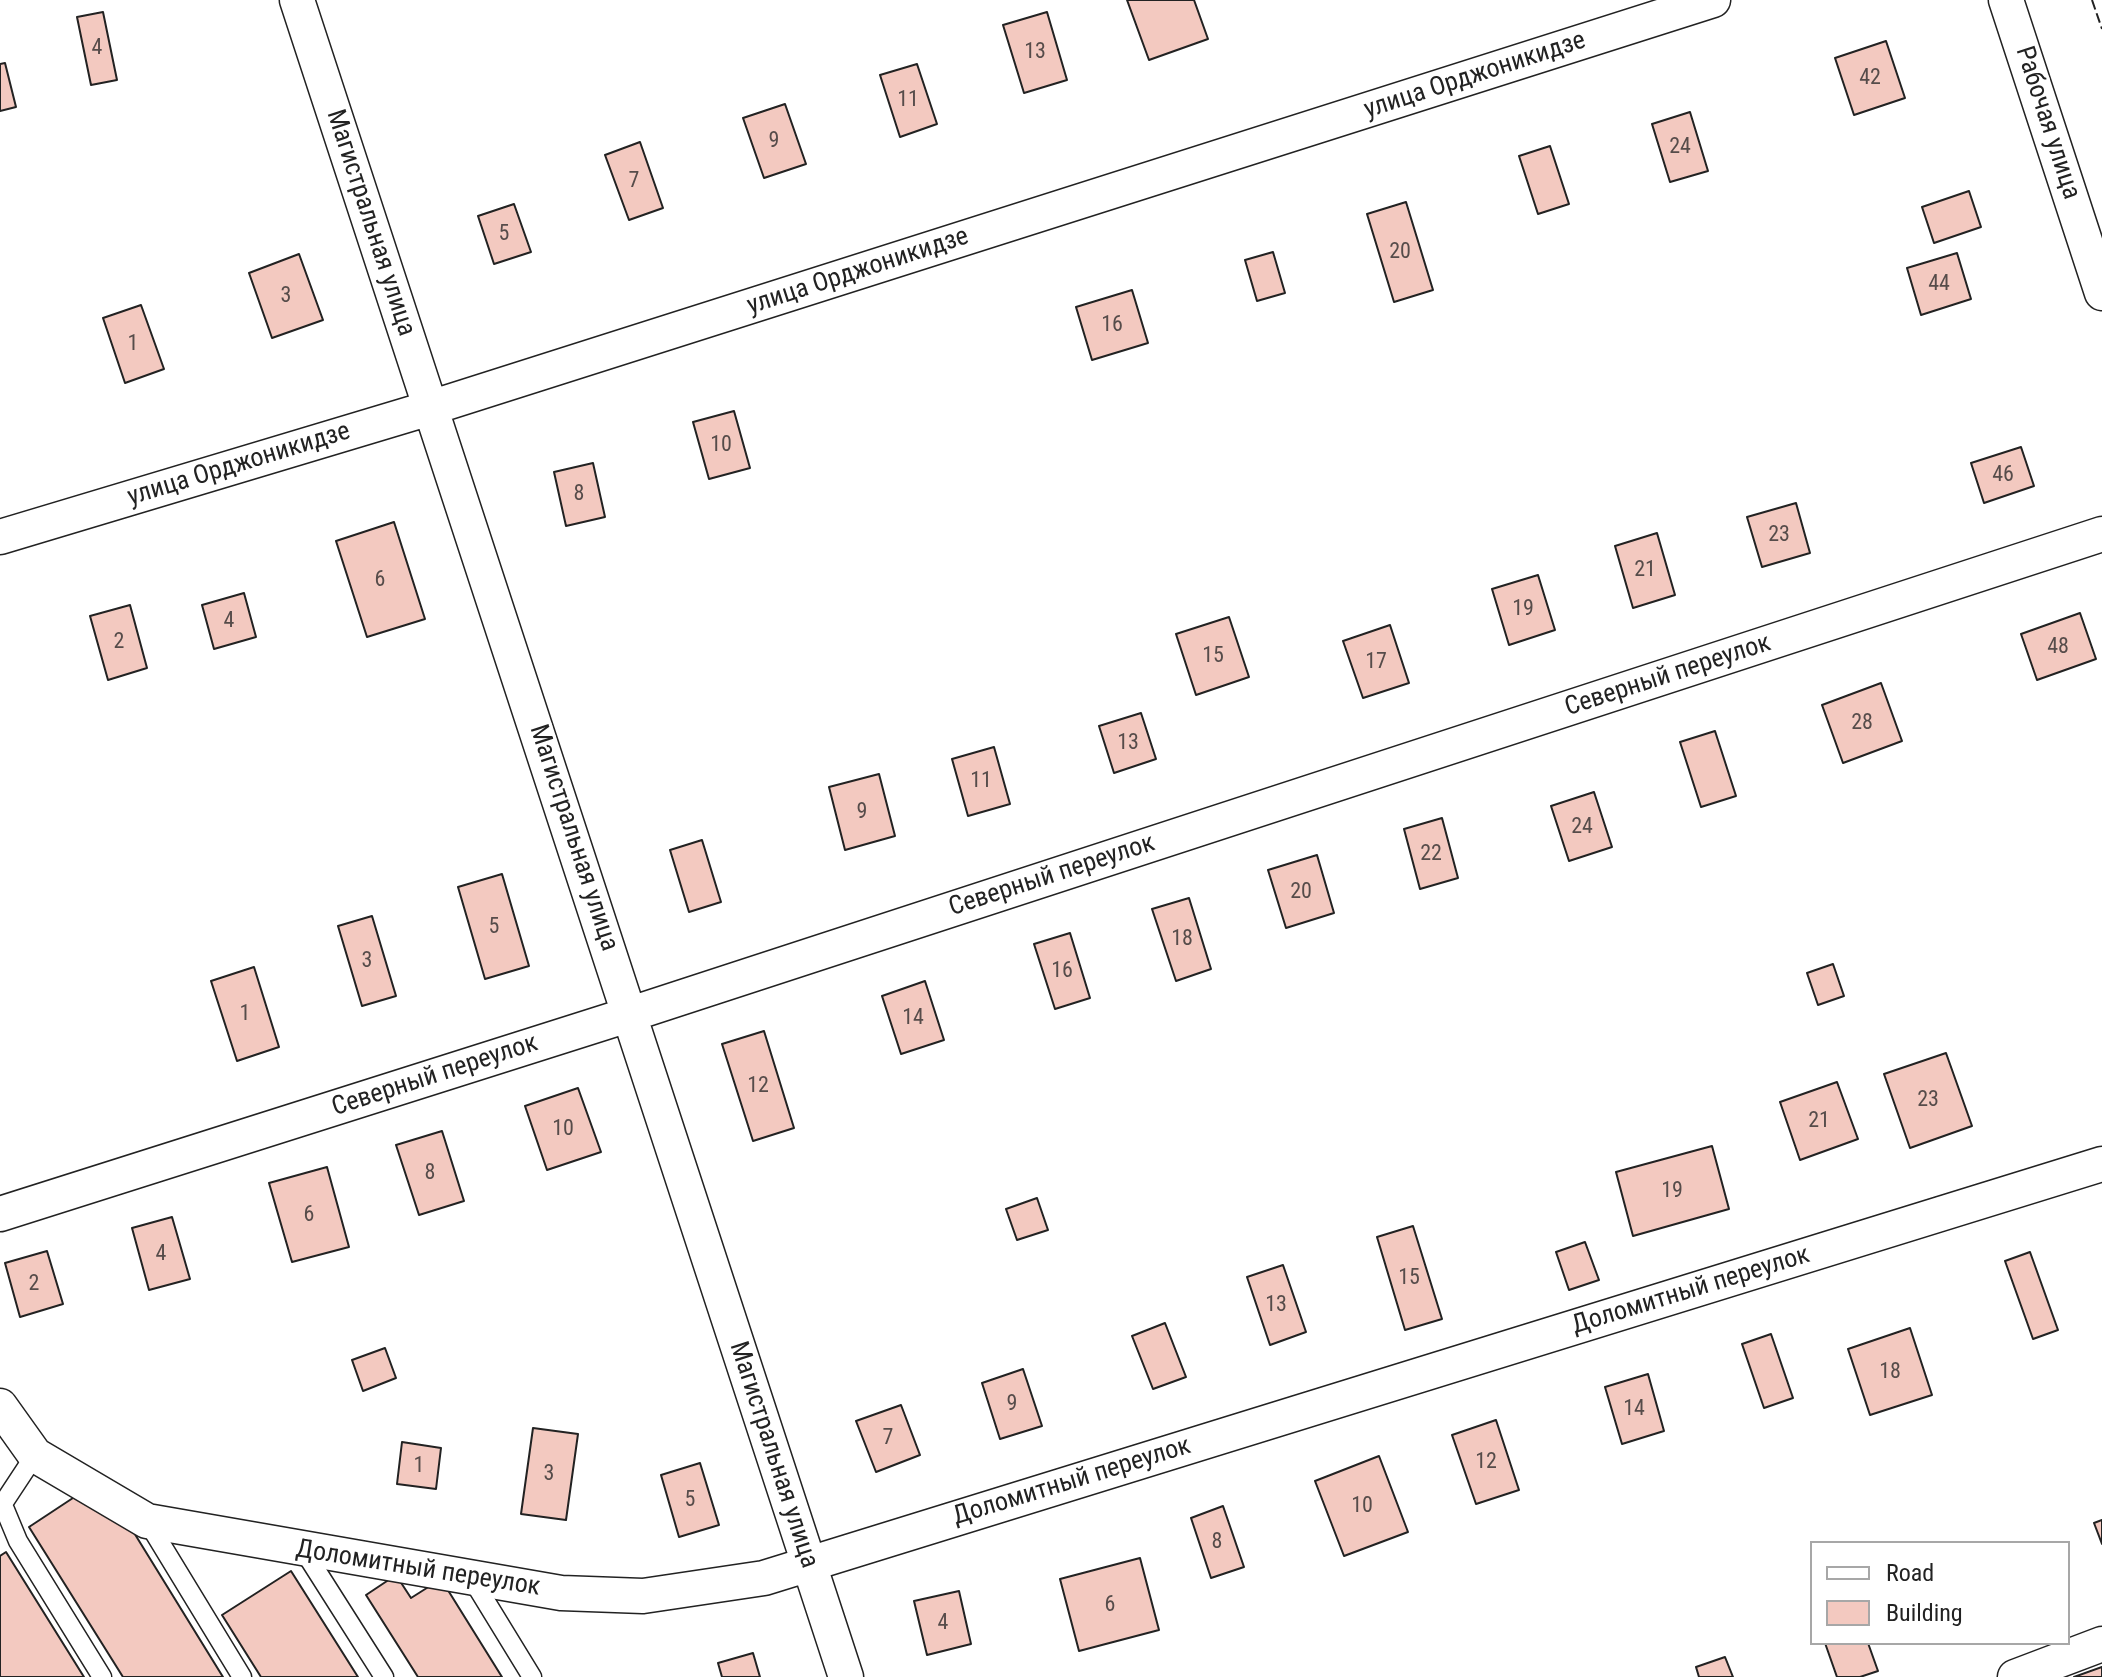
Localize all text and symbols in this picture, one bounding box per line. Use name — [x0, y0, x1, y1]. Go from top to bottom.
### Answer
street label: улица Орджоникидзе — [1360, 25, 1590, 127]
house number: 4 — [92, 35, 102, 61]
house number: 13 — [1024, 39, 1046, 65]
street label: Рабочая улица — [2008, 43, 2086, 203]
house number: 42 — [1859, 65, 1881, 91]
house number: 11 — [897, 87, 919, 113]
street label: Магистральная улица — [319, 106, 421, 340]
house number: 9 — [769, 128, 779, 154]
house number: 24 — [1669, 134, 1691, 160]
house number: 7 — [629, 168, 639, 194]
house number: 5 — [499, 221, 509, 247]
street label: улица Орджоникидзе — [743, 221, 973, 323]
house number: 20 — [1389, 239, 1411, 265]
house number: 44 — [1928, 271, 1950, 297]
house number: 3 — [281, 283, 291, 309]
house number: 16 — [1101, 312, 1123, 338]
house number: 1 — [128, 331, 138, 357]
street label: улица Орджоникидзе — [124, 416, 354, 514]
house number: 10 — [710, 432, 732, 458]
house number: 46 — [1992, 462, 2014, 488]
house number: 8 — [574, 481, 584, 507]
house number: 23 — [1768, 522, 1790, 548]
house number: 21 — [1634, 557, 1656, 583]
house number: 6 — [375, 567, 385, 593]
house number: 19 — [1512, 596, 1534, 622]
house number: 4 — [224, 608, 234, 634]
street label: Северный переулок — [1561, 628, 1775, 724]
house number: 2 — [114, 629, 124, 655]
house number: 48 — [2047, 634, 2069, 660]
house number: 15 — [1202, 643, 1224, 669]
house number: 17 — [1365, 649, 1387, 675]
house number: 28 — [1851, 710, 1873, 736]
street label: Магистральная улица — [522, 721, 624, 955]
house number: 13 — [1117, 730, 1139, 756]
house number: 11 — [970, 768, 992, 794]
house number: 9 — [857, 799, 867, 825]
house number: 24 — [1571, 814, 1593, 840]
street label: Северный переулок — [945, 828, 1159, 924]
house number: 22 — [1420, 841, 1442, 867]
house number: 20 — [1290, 879, 1312, 905]
house number: 5 — [489, 914, 499, 940]
house number: 18 — [1171, 926, 1193, 952]
house number: 3 — [362, 948, 372, 974]
house number: 16 — [1051, 958, 1073, 984]
house number: 1 — [240, 1001, 250, 1027]
house number: 14 — [902, 1005, 924, 1031]
street label: Северный переулок — [328, 1028, 542, 1124]
house number: 12 — [747, 1073, 769, 1099]
house number: 23 — [1917, 1087, 1939, 1113]
house number: 21 — [1808, 1108, 1830, 1134]
house number: 10 — [552, 1116, 574, 1142]
house number: 8 — [425, 1160, 435, 1186]
house number: 19 — [1661, 1178, 1683, 1204]
house number: 6 — [304, 1202, 314, 1228]
street label: Доломитный переулок — [1568, 1240, 1814, 1342]
house number: 4 — [156, 1241, 166, 1267]
house number: 15 — [1398, 1265, 1420, 1291]
house number: 2 — [29, 1271, 39, 1297]
house number: 13 — [1265, 1292, 1287, 1318]
street label: Магистральная улица — [722, 1338, 824, 1572]
house number: 18 — [1879, 1359, 1901, 1385]
house number: 9 — [1007, 1391, 1017, 1417]
house number: 14 — [1623, 1396, 1645, 1422]
house number: 7 — [883, 1425, 893, 1451]
street label: Доломитный переулок — [949, 1431, 1195, 1533]
house number: 12 — [1475, 1449, 1497, 1475]
house number: 1 — [414, 1453, 424, 1479]
house number: 3 — [544, 1461, 554, 1487]
house number: 5 — [685, 1487, 695, 1513]
house number: 10 — [1351, 1493, 1373, 1519]
house number: 8 — [1212, 1529, 1222, 1555]
street label: Доломитный переулок — [294, 1534, 542, 1604]
legend — [1810, 1541, 2070, 1645]
text: Road — [1886, 1559, 1934, 1587]
house number: 6 — [1105, 1592, 1115, 1618]
text: Building — [1886, 1599, 1963, 1627]
house number: 4 — [938, 1610, 948, 1636]

